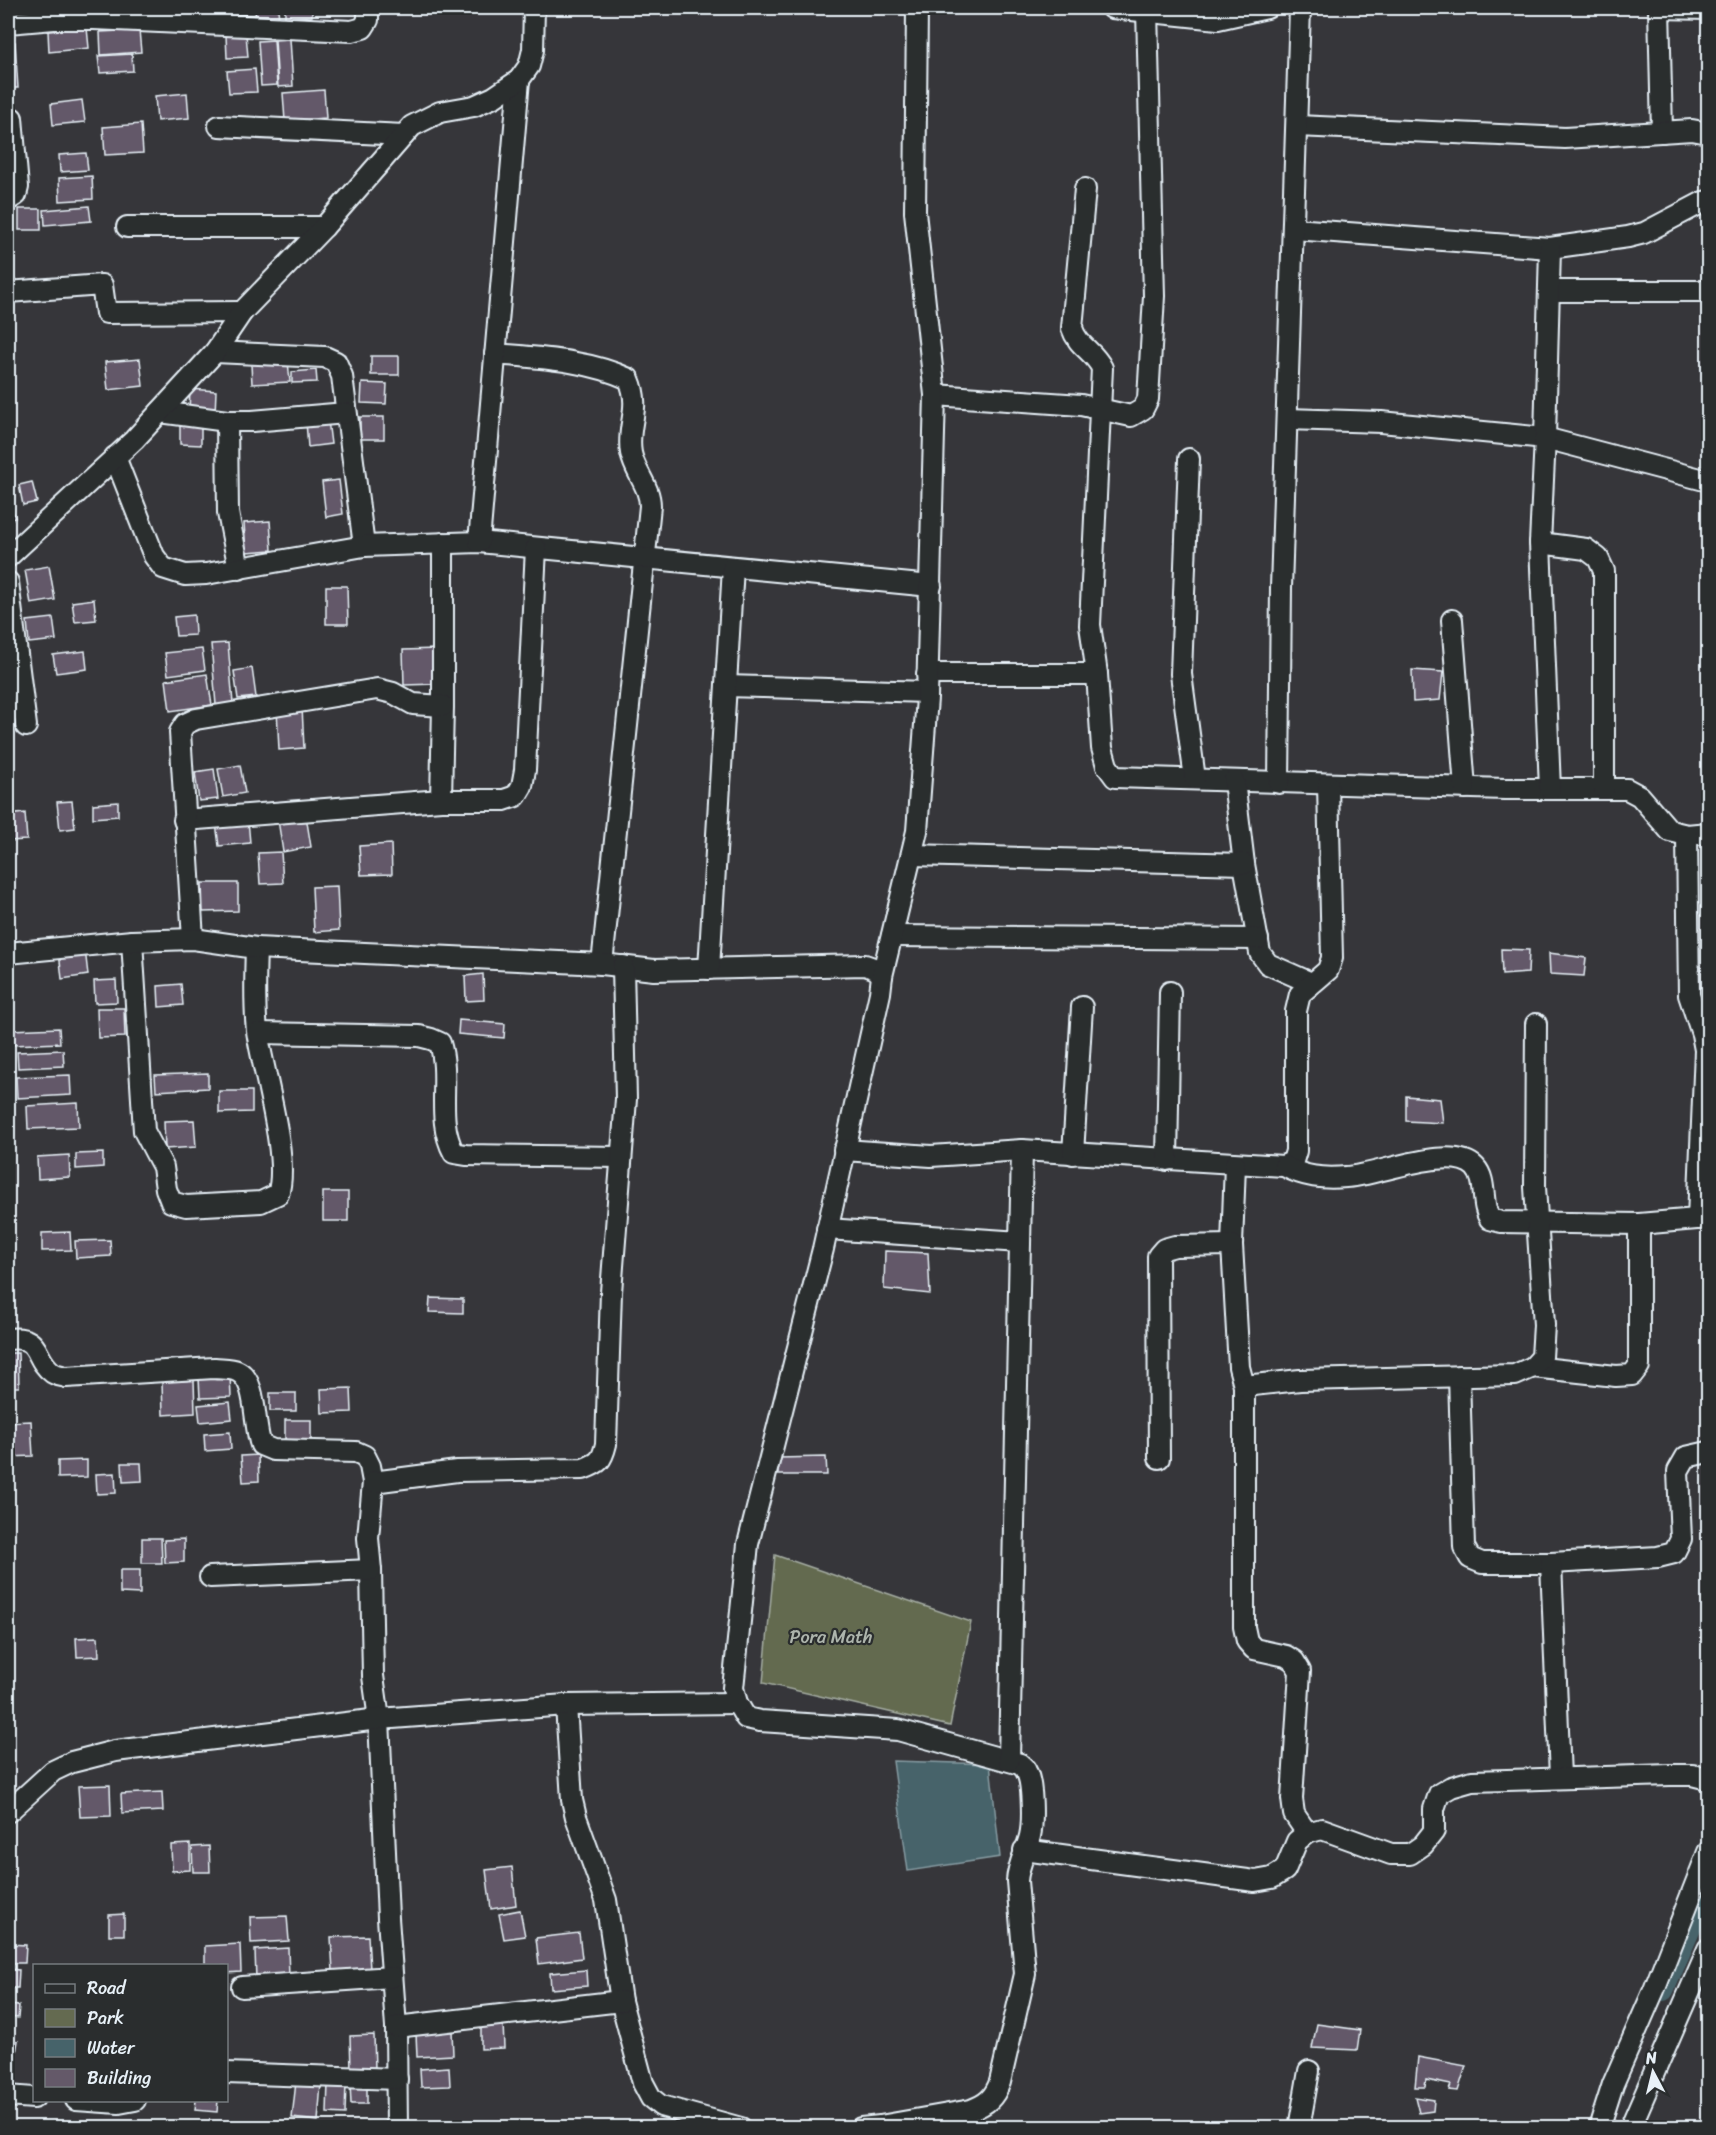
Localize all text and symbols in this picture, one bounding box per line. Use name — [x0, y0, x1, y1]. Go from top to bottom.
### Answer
park label: Pora Math — [790, 1621, 872, 1653]
legend — [33, 1964, 228, 2102]
text: Road — [87, 1972, 127, 2004]
text: Park — [87, 2002, 124, 2034]
text: Water — [87, 2032, 136, 2064]
north arrow — [1623, 2042, 1683, 2102]
text: N — [1643, 2042, 1659, 2073]
text: Building — [87, 2062, 151, 2094]

